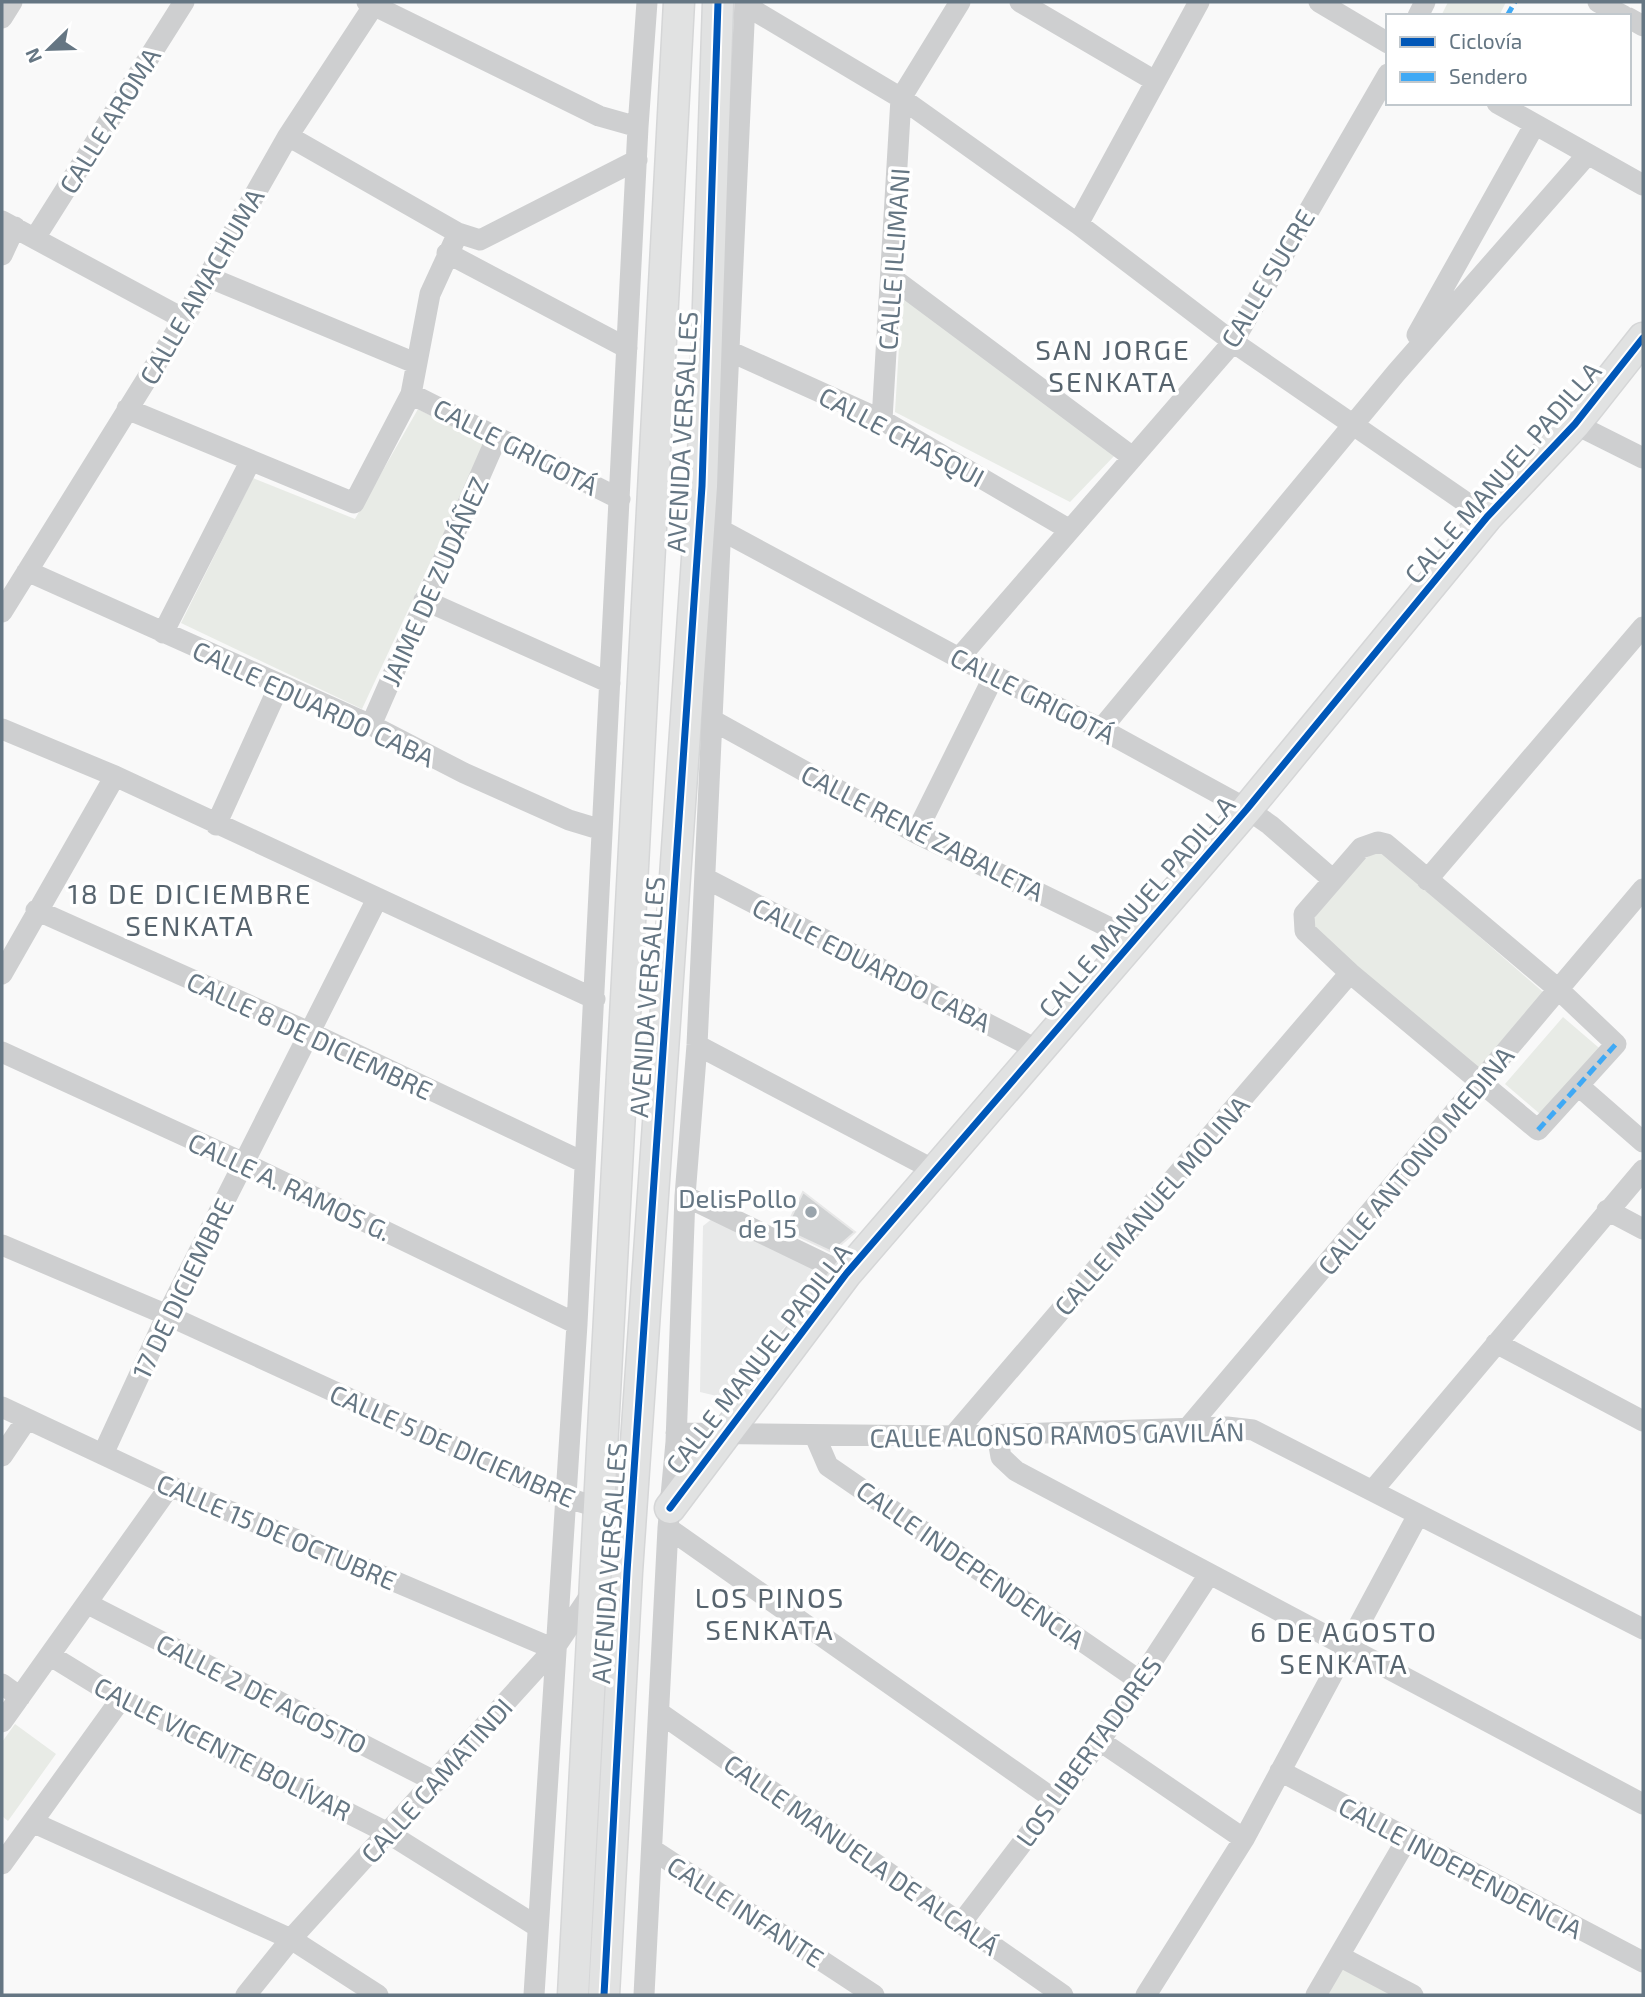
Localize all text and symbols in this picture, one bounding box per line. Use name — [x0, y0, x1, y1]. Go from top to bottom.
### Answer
north arrow — [14, 14, 84, 84]
legend — [1386, 14, 1631, 105]
text: Ciclovía — [1449, 28, 1522, 53]
street label: CALLE AROMA — [52, 41, 166, 199]
text: N — [20, 45, 46, 67]
text: Sendero — [1449, 63, 1528, 88]
street label: CALLE ILLIMANI — [871, 167, 915, 351]
street label: CALLE AMACHUMA — [132, 183, 270, 389]
street label: CALLE SUCRE — [1214, 203, 1320, 353]
street label: AVENIDA VERSALLES — [659, 310, 703, 554]
district label: SAN JORGE SENKATA — [1035, 332, 1191, 398]
street label: CALLE MANUEL PADILLA — [1397, 355, 1607, 589]
street label: CALLE CHASQUI — [814, 379, 990, 493]
street label: CALLE GRIGOTÁ — [429, 391, 603, 501]
street label: JAIME DE ZUDÁÑEZ — [374, 472, 494, 690]
street label: CALLE EDUARDO CABA — [188, 633, 440, 773]
street label: CALLE GRIGOTÁ — [946, 640, 1120, 750]
street label: CALLE RENÉ ZABALETA — [796, 757, 1050, 907]
street label: CALLE MANUEL PADILLA — [1031, 789, 1241, 1023]
street label: AVENIDA VERSALLES — [622, 875, 670, 1119]
district label: 18 DE DICIEMBRE SENKATA — [68, 876, 312, 942]
street label: CALLE EDUARDO CABA — [748, 890, 996, 1038]
street label: CALLE 8 DE DICIEMBRE — [182, 965, 438, 1105]
street label: CALLE ANTONIO MEDINA — [1310, 1040, 1520, 1280]
street label: CALLE MANUEL MOLINA — [1047, 1089, 1255, 1321]
street label: CALLE A. RAMOS G. — [184, 1125, 396, 1247]
place label: DelisPollo de 15 — [678, 1182, 797, 1243]
street label: 17 DE DICIEMBRE — [125, 1193, 239, 1383]
marker: DelisPollo de 15 — [803, 1204, 819, 1220]
street label: CALLE MANUEL PADILLA — [659, 1237, 857, 1479]
street label: CALLE 5 DE DICIEMBRE — [326, 1377, 580, 1513]
street label: CALLE ALONSO RAMOS GAVILÁN — [869, 1415, 1245, 1453]
street label: AVENIDA VERSALLES — [584, 1441, 632, 1685]
street label: CALLE 15 DE OCTUBRE — [153, 1466, 401, 1596]
street label: CALLE INDEPENDENCIA — [851, 1474, 1091, 1654]
district label: LOS PINOS SENKATA — [695, 1580, 845, 1646]
district label: 6 DE AGOSTO SENKATA — [1250, 1614, 1438, 1680]
street label: CALLE 2 DE AGOSTO — [152, 1627, 372, 1759]
street label: LOS LIBERTADORES — [1009, 1650, 1167, 1852]
street label: CALLE VICENTE BOLÍVAR — [89, 1670, 357, 1826]
street label: CALLE CAMATINDI — [354, 1691, 518, 1869]
street label: CALLE MANUELA DE ALCALÁ — [719, 1747, 1005, 1961]
street label: CALLE INDEPENDENCIA — [1334, 1790, 1588, 1944]
street label: CALLE INFANTE — [662, 1849, 830, 1973]

